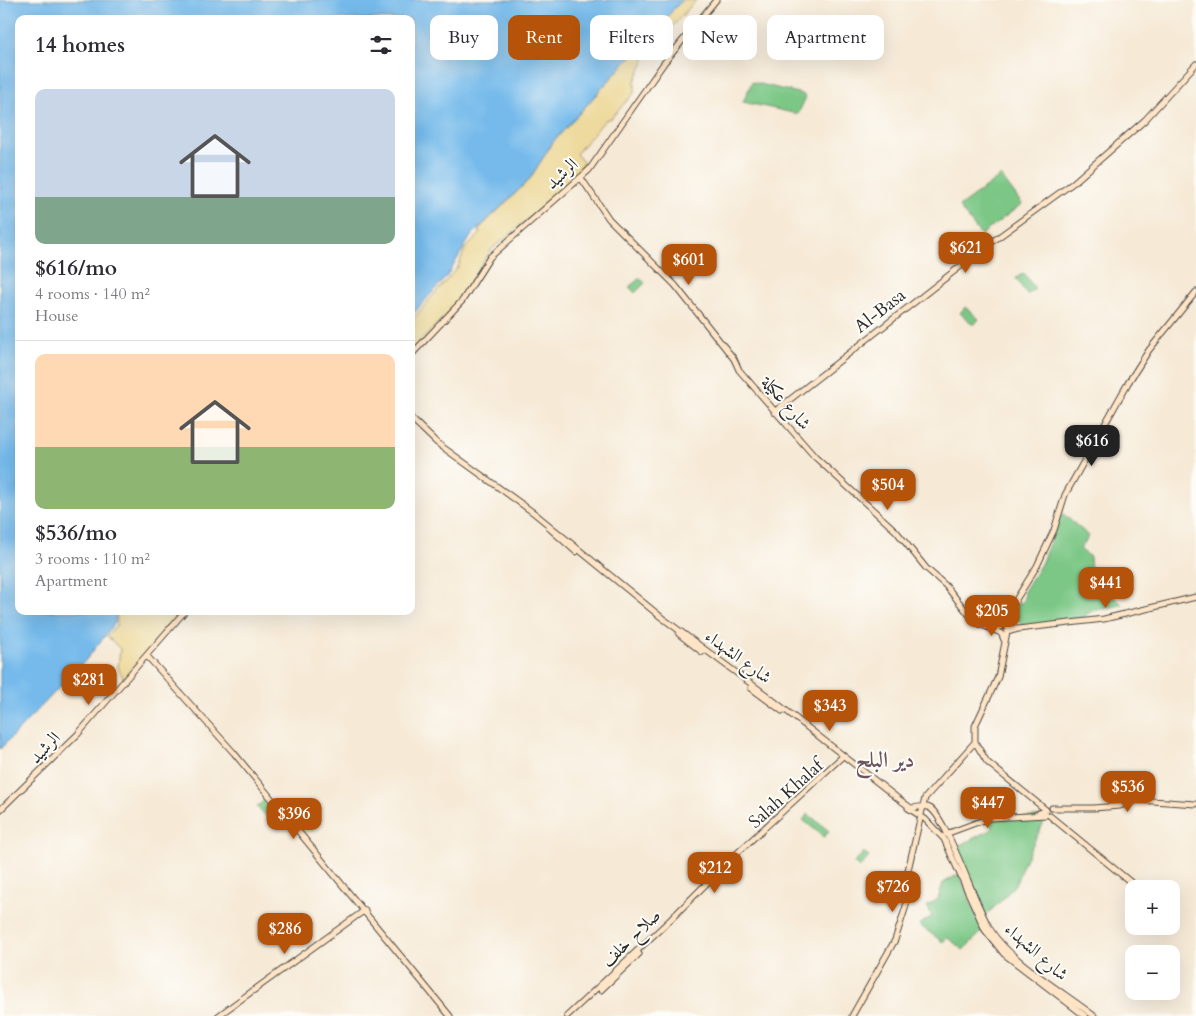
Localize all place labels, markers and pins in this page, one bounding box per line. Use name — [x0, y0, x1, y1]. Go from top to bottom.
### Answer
pin: $621 — [936, 232, 996, 274]
pin: $601 — [659, 244, 719, 286]
pin: $616 — [1062, 424, 1122, 467]
pin: $504 — [858, 468, 918, 511]
pin: $441 — [1076, 566, 1136, 609]
pin: $205 — [962, 594, 1022, 637]
pin: $281 — [59, 664, 119, 706]
pin: $343 — [800, 690, 860, 732]
pin: $536 — [1098, 770, 1158, 813]
pin: $447 — [958, 786, 1018, 829]
pin: $396 — [264, 798, 324, 840]
pin: $212 — [685, 852, 745, 894]
pin: $726 — [863, 870, 923, 913]
pin: $286 — [255, 912, 315, 955]

